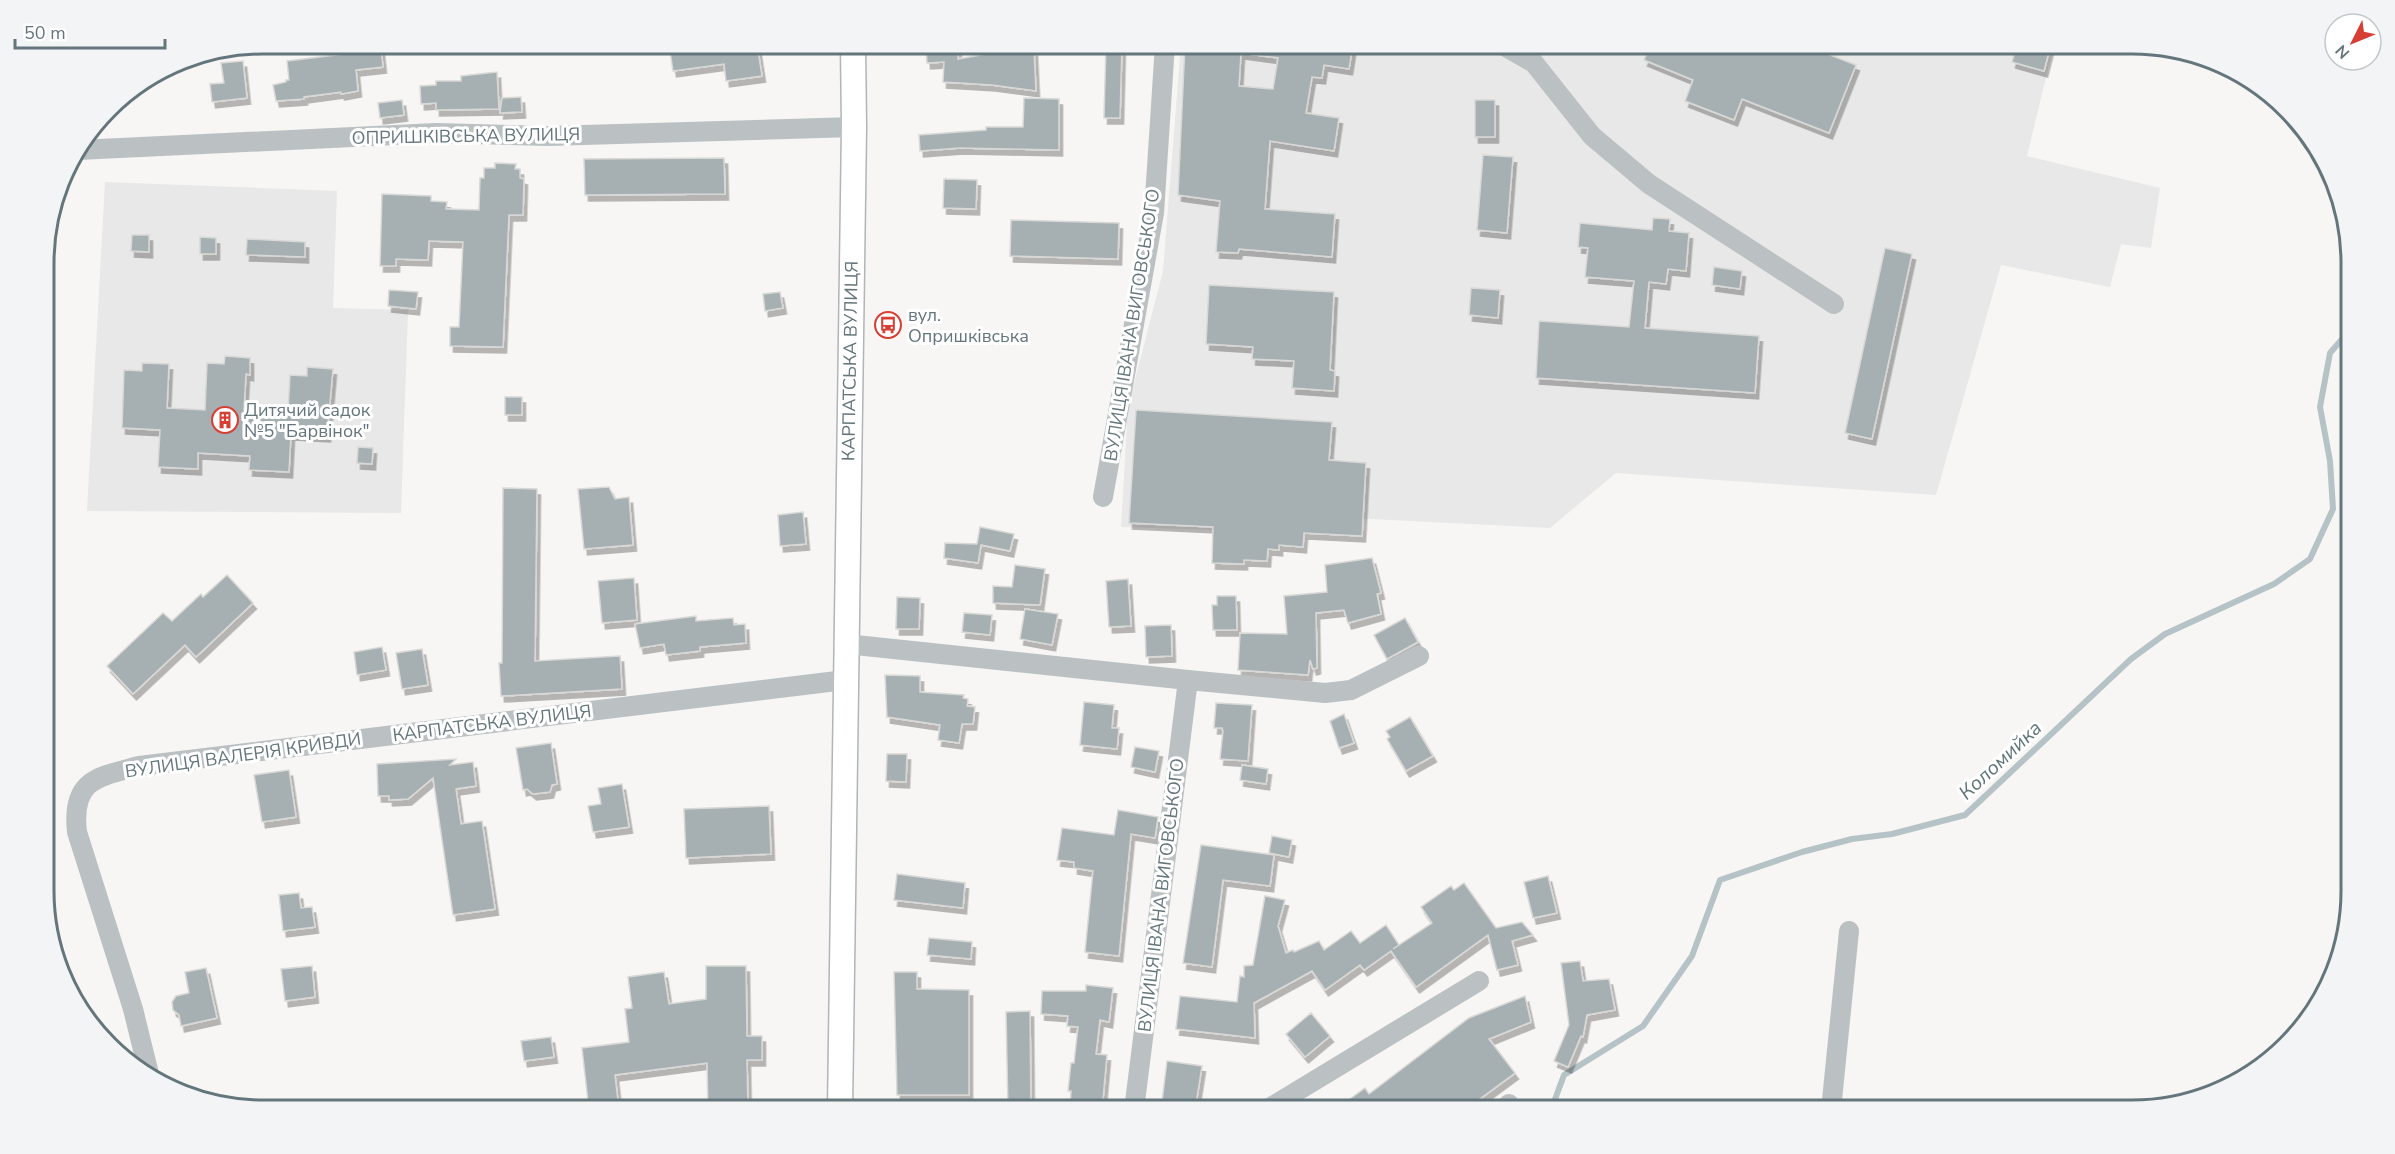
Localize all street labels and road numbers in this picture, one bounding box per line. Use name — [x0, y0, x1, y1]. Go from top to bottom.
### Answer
street label: ОПРИШКІВСЬКА ВУЛИЦЯ — [352, 122, 580, 150]
street label: ВУЛИЦЯ ІВАНА ВИГОВСЬКОГО — [1099, 187, 1165, 463]
street label: КАРПАТСЬКА ВУЛИЦЯ — [836, 261, 864, 461]
street label: КАРПАТСЬКА ВУЛИЦЯ — [391, 699, 593, 747]
street label: ВУЛИЦЯ ВАЛЕРІЯ КРИВДИ — [123, 727, 363, 783]
street label: ВУЛИЦЯ ІВАНА ВИГОВСЬКОГО — [1132, 757, 1190, 1033]

